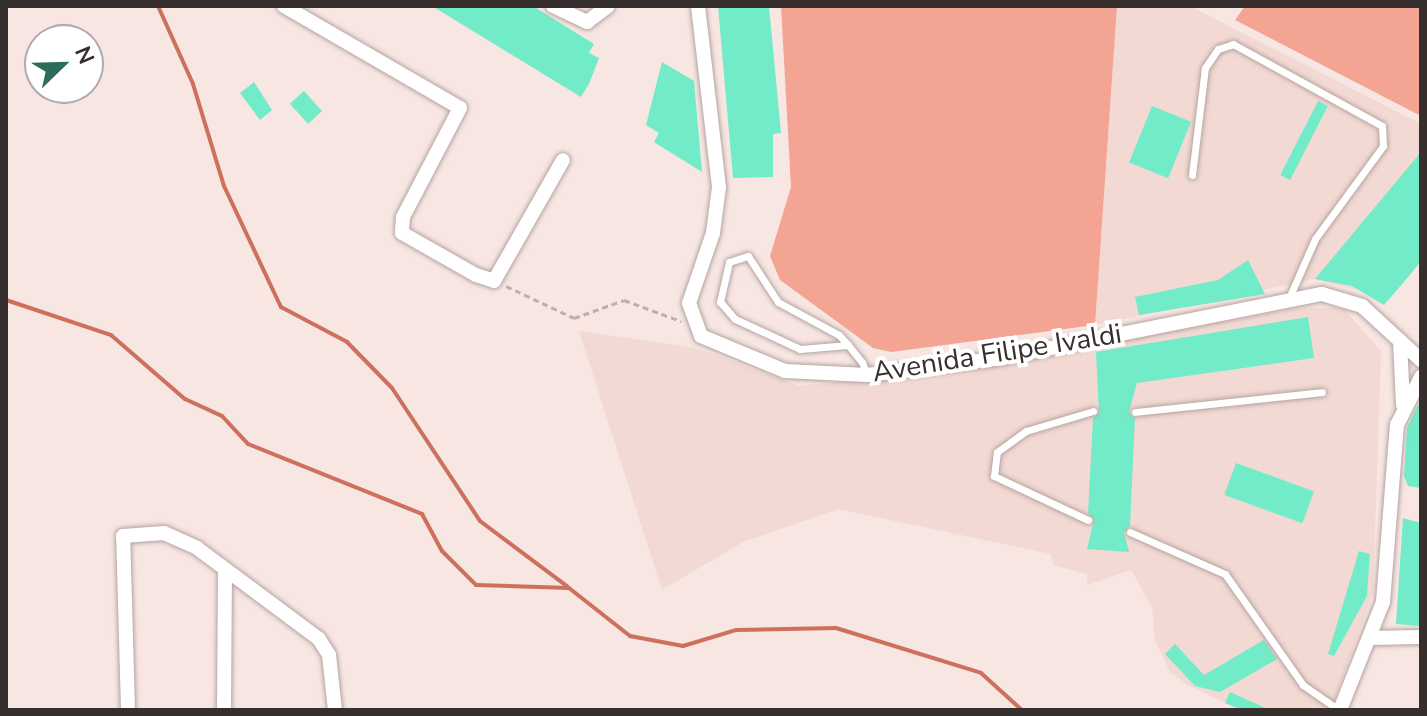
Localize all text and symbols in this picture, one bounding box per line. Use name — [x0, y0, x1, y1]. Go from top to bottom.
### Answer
north arrow — [24, 24, 104, 104]
text: N — [67, 42, 101, 69]
street label: Avenida Filipe Ivaldi — [870, 317, 1124, 389]

